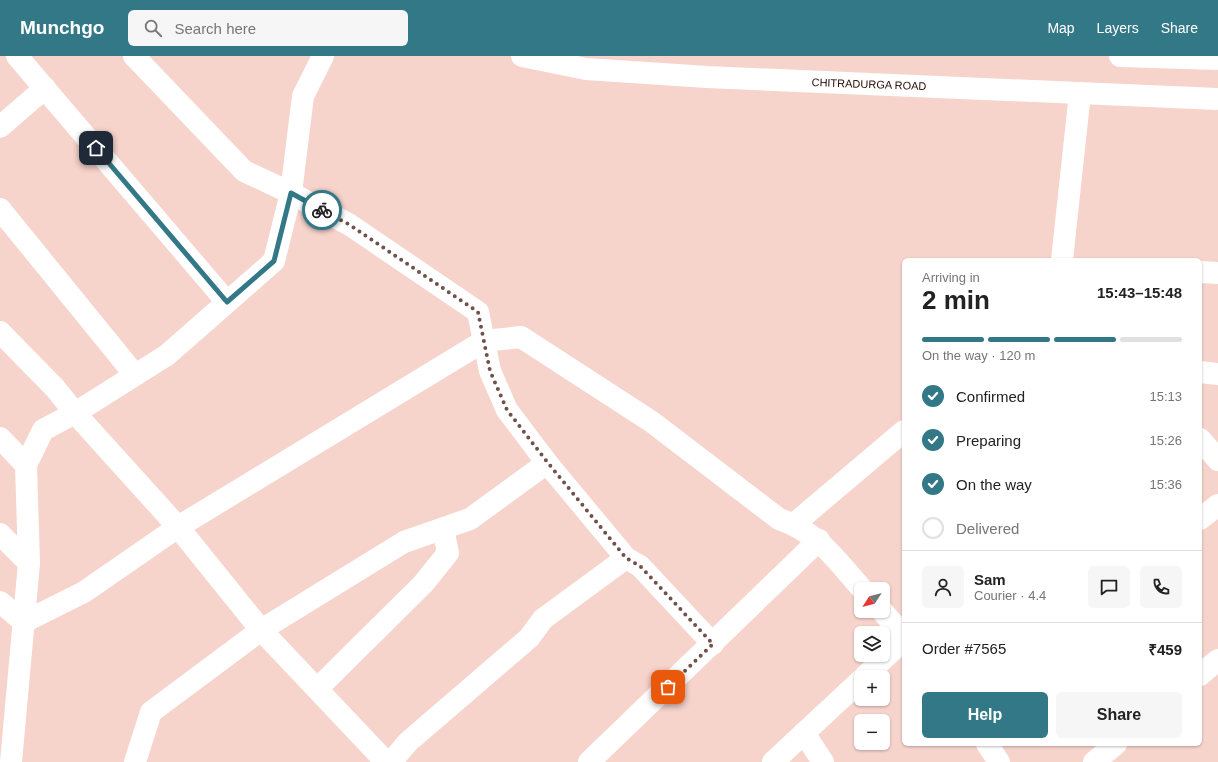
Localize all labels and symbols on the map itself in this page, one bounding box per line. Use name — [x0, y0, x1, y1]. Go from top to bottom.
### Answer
street label: CHITRADURGA ROAD — [811, 76, 927, 92]
pin — [79, 131, 113, 165]
courier — [302, 190, 342, 230]
north arrow — [854, 582, 890, 618]
pin — [651, 670, 685, 704]

